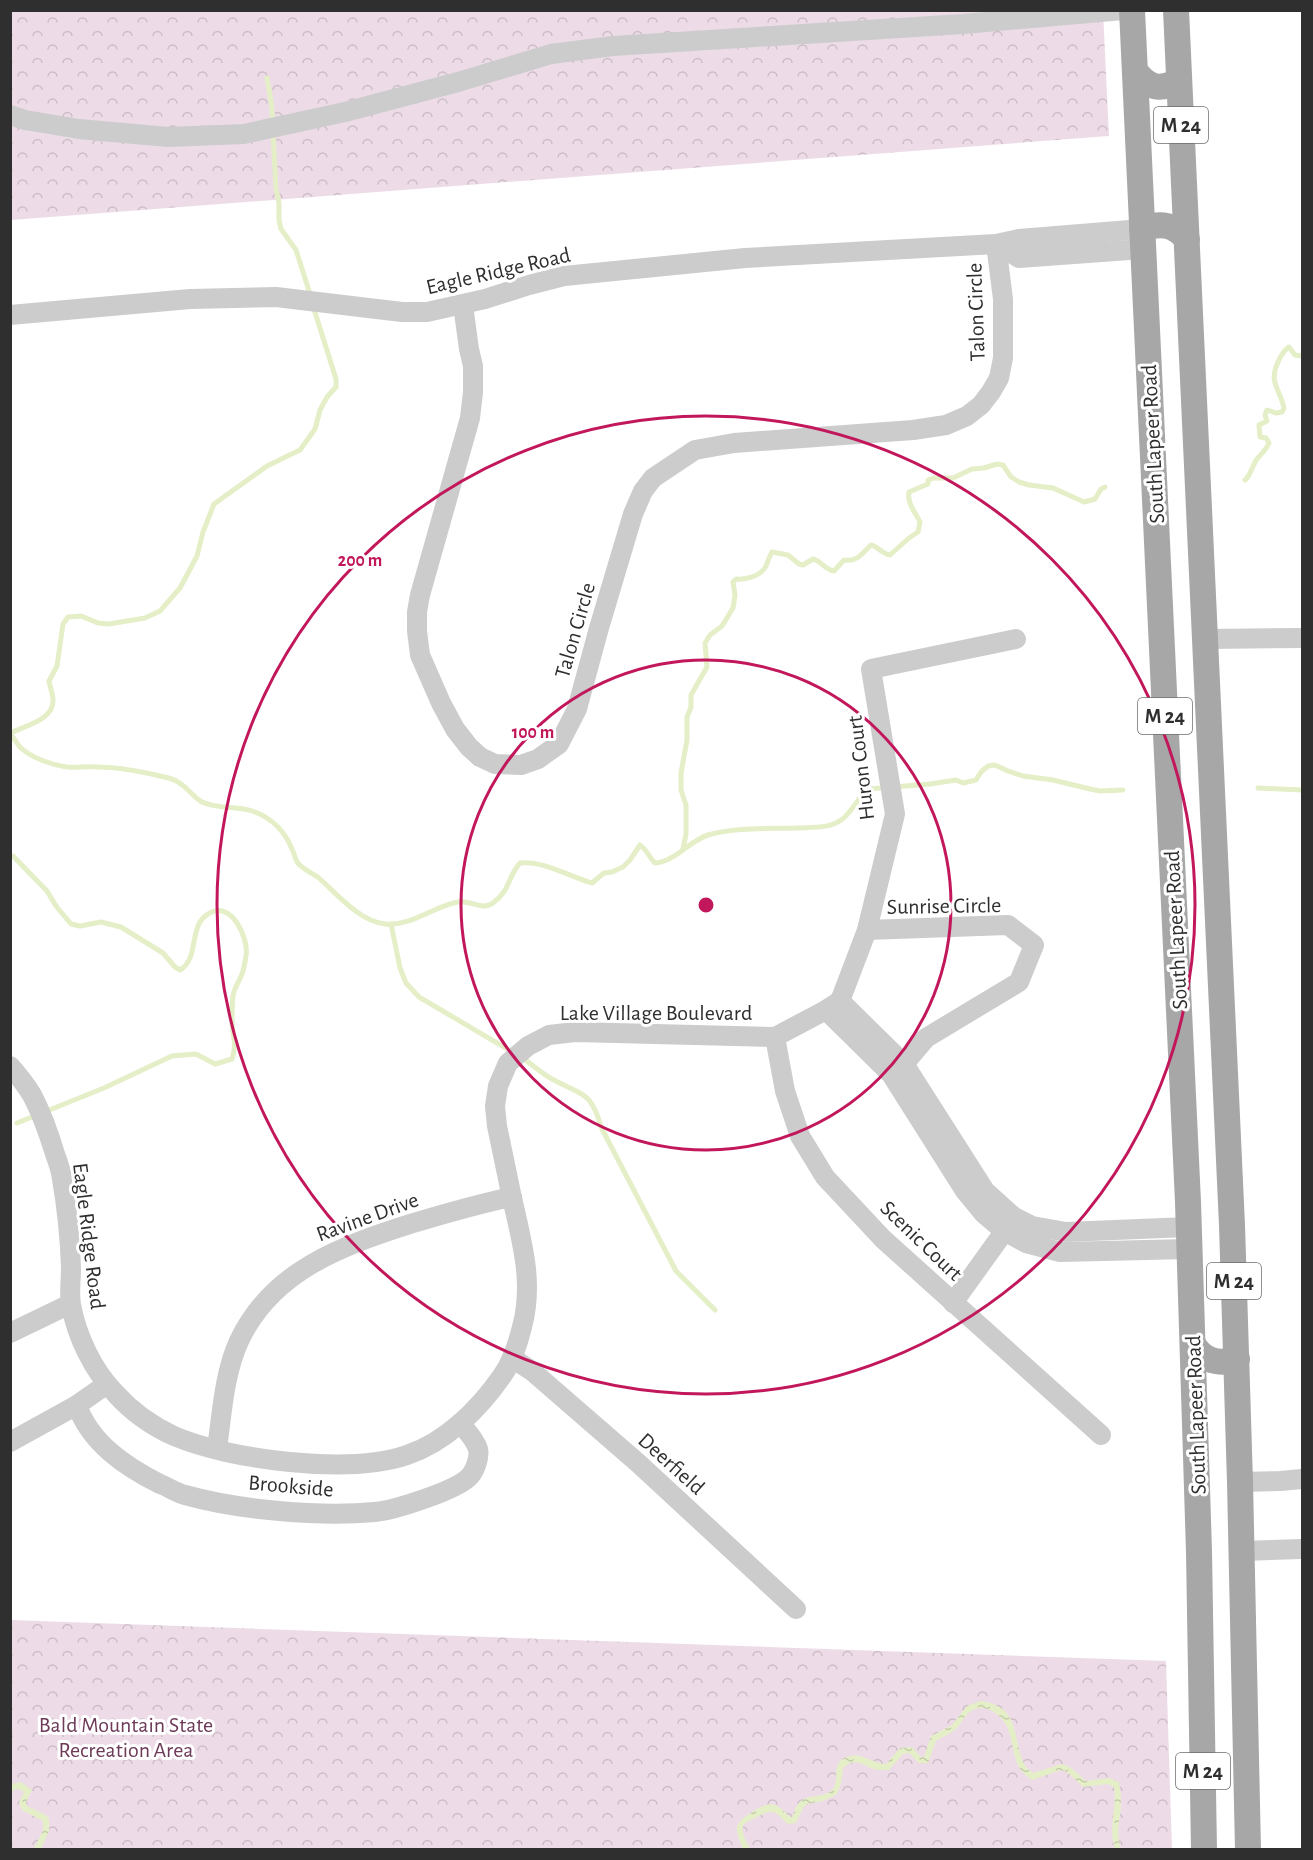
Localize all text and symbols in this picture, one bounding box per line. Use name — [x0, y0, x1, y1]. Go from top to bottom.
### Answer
road number: M 24 — [1154, 107, 1208, 143]
street label: Eagle Ridge Road — [424, 244, 573, 298]
street label: Talon Circle — [963, 262, 989, 362]
street label: South Lapeer Road — [1138, 364, 1168, 524]
text: 200 m — [338, 552, 382, 570]
street label: Talon Circle — [551, 580, 599, 681]
road number: M 24 — [1138, 698, 1192, 734]
street label: Huron Court — [844, 714, 878, 822]
text: 100 m — [512, 724, 554, 742]
street label: South Lapeer Road — [1161, 850, 1191, 1010]
street label: Sunrise Circle — [886, 894, 1002, 918]
centre of rings — [696, 895, 716, 915]
street label: Lake Village Boulevard — [560, 1002, 752, 1024]
street label: Eagle Ridge Road — [69, 1162, 109, 1311]
street label: Ravine Drive — [313, 1188, 421, 1246]
street label: Scenic Court — [876, 1197, 966, 1285]
road number: M 24 — [1207, 1263, 1261, 1299]
street label: South Lapeer Road — [1182, 1335, 1210, 1495]
street label: Deerfield — [634, 1429, 709, 1499]
street label: Brookside — [247, 1471, 334, 1501]
park label: Bald Mountain State Recreation Area — [39, 1714, 213, 1761]
road number: M 24 — [1176, 1753, 1230, 1789]

